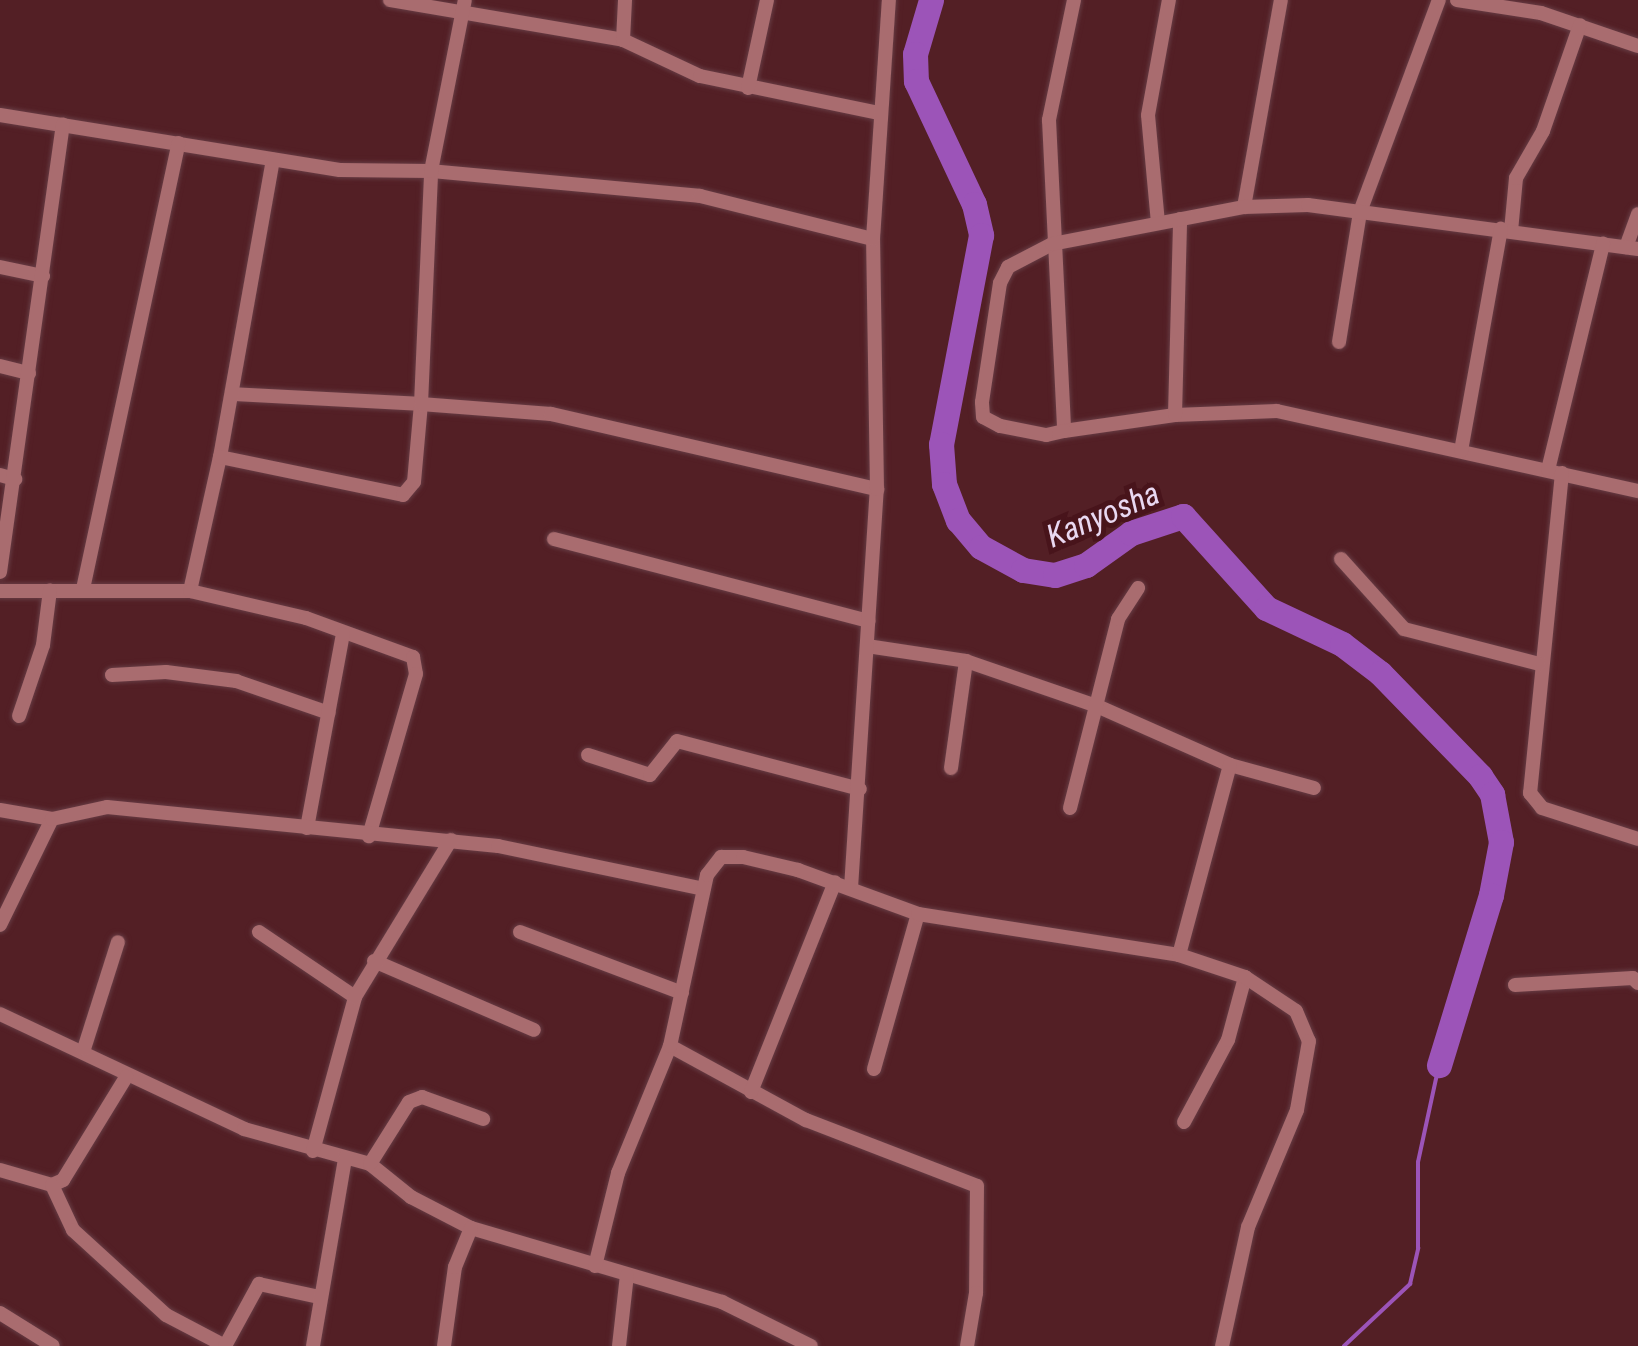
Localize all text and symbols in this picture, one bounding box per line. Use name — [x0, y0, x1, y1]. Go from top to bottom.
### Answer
water label: Kanyosha — [1041, 474, 1165, 556]

